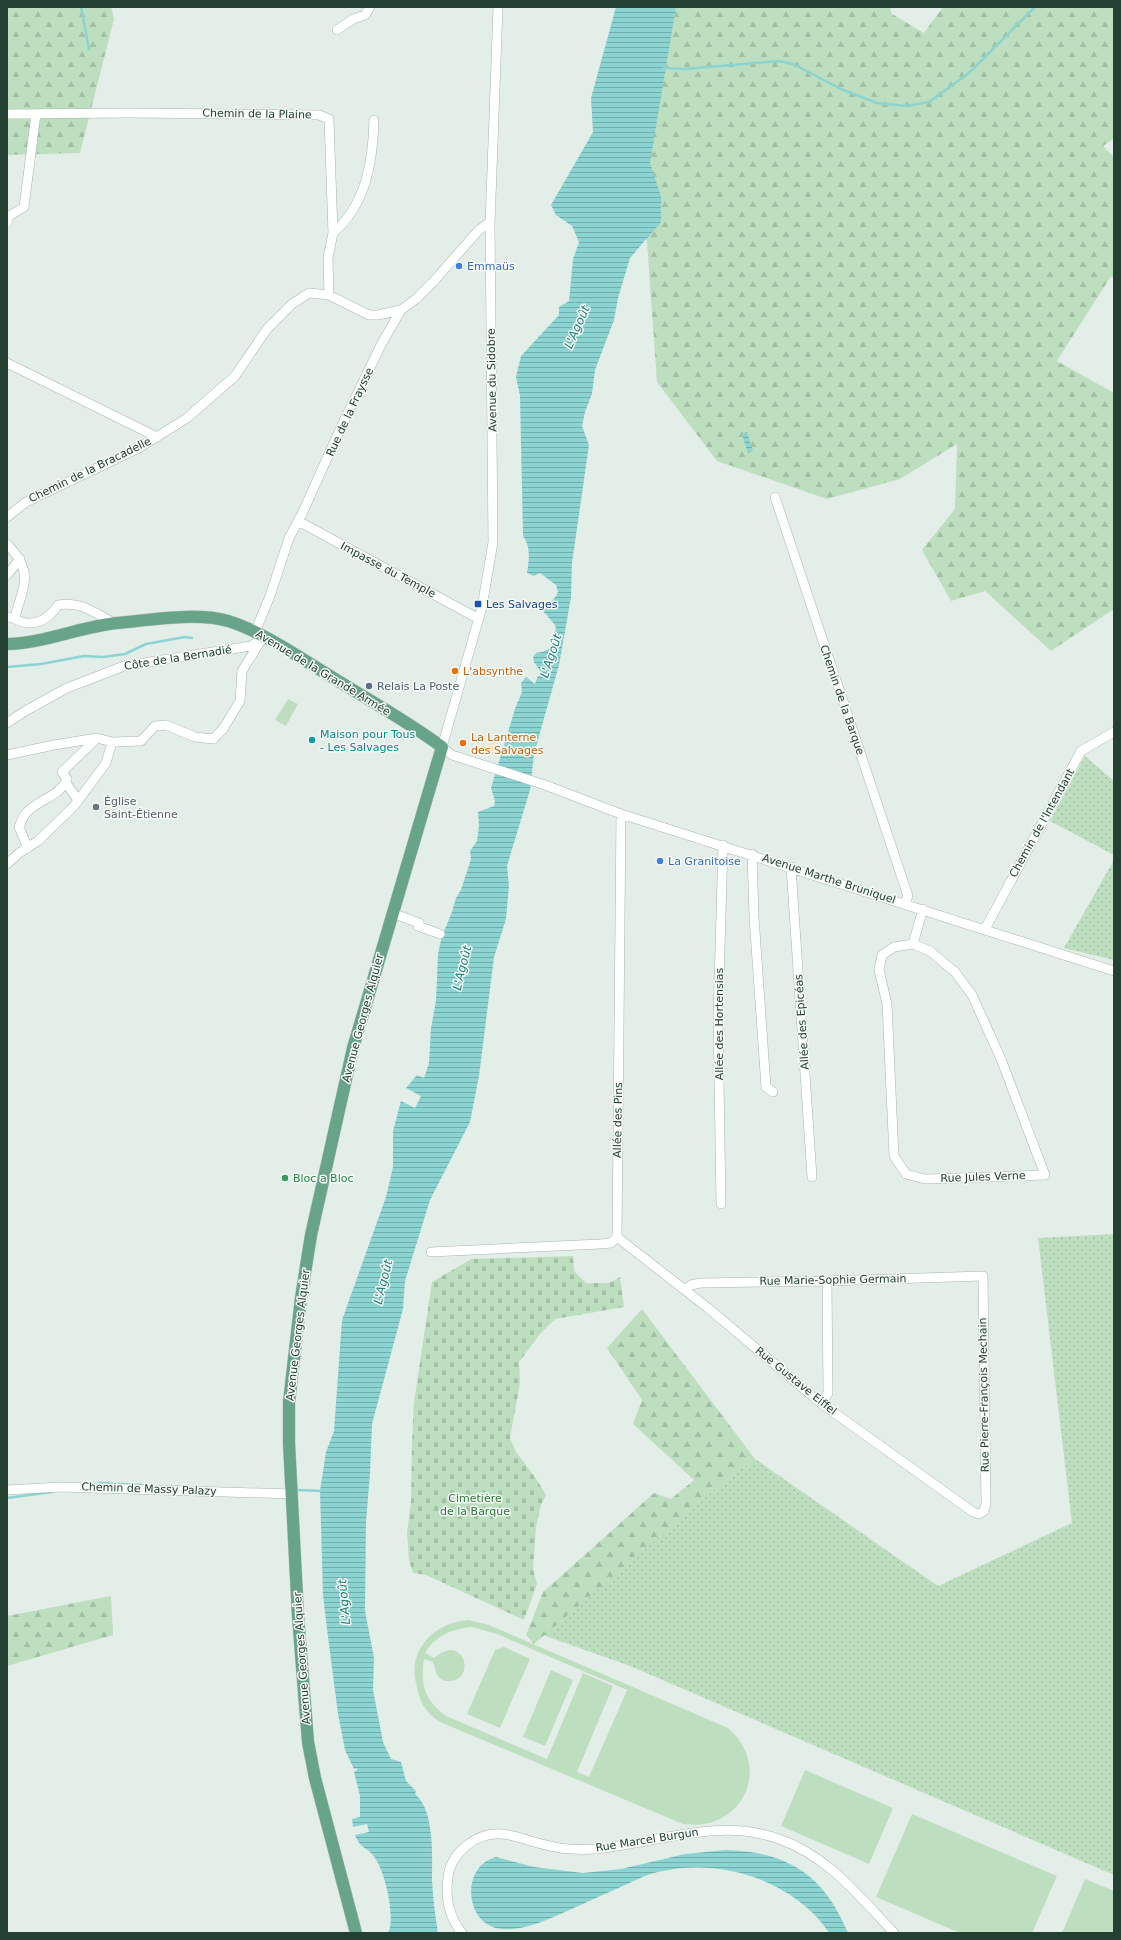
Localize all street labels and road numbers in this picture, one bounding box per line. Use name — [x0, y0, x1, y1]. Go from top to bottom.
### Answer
street label: Chemin de la Plaine — [202, 107, 312, 121]
street label: Avenue du Sidobre — [485, 328, 499, 432]
street label: Rue de la Fraysse — [324, 365, 376, 458]
street label: Chemin de la Bracadelle — [27, 435, 153, 505]
street label: Impasse du Temple — [338, 539, 438, 601]
street label: Avenue de la Grande Armée — [253, 628, 393, 719]
street label: Côte de la Bernadié — [123, 643, 233, 673]
street label: Chemin de la Barque — [817, 643, 867, 757]
street label: Chemin de l'Intendant — [1007, 766, 1078, 880]
street label: Avenue Marthe Bruniquel — [761, 851, 897, 907]
street label: Avenue Georges Alquier — [340, 952, 387, 1084]
street label: Allée des Hortensias — [713, 967, 726, 1080]
street label: Allée des Epicéas — [792, 973, 812, 1070]
street label: Allée des Pins — [611, 1082, 625, 1158]
street label: Rue Jules Verne — [940, 1169, 1026, 1185]
street label: Avenue Georges Alquier — [283, 1268, 313, 1402]
street label: Rue Marie-Sophie Germain — [759, 1272, 907, 1288]
street label: Rue Pierre-François Mechain — [976, 1317, 992, 1473]
street label: Rue Gustave Eiffel — [753, 1344, 839, 1418]
street label: Chemin de Massy Palazy — [81, 1480, 217, 1498]
street label: Avenue Georges Alquier — [291, 1591, 313, 1725]
street label: Rue Marcel Burgun — [595, 1825, 699, 1855]

